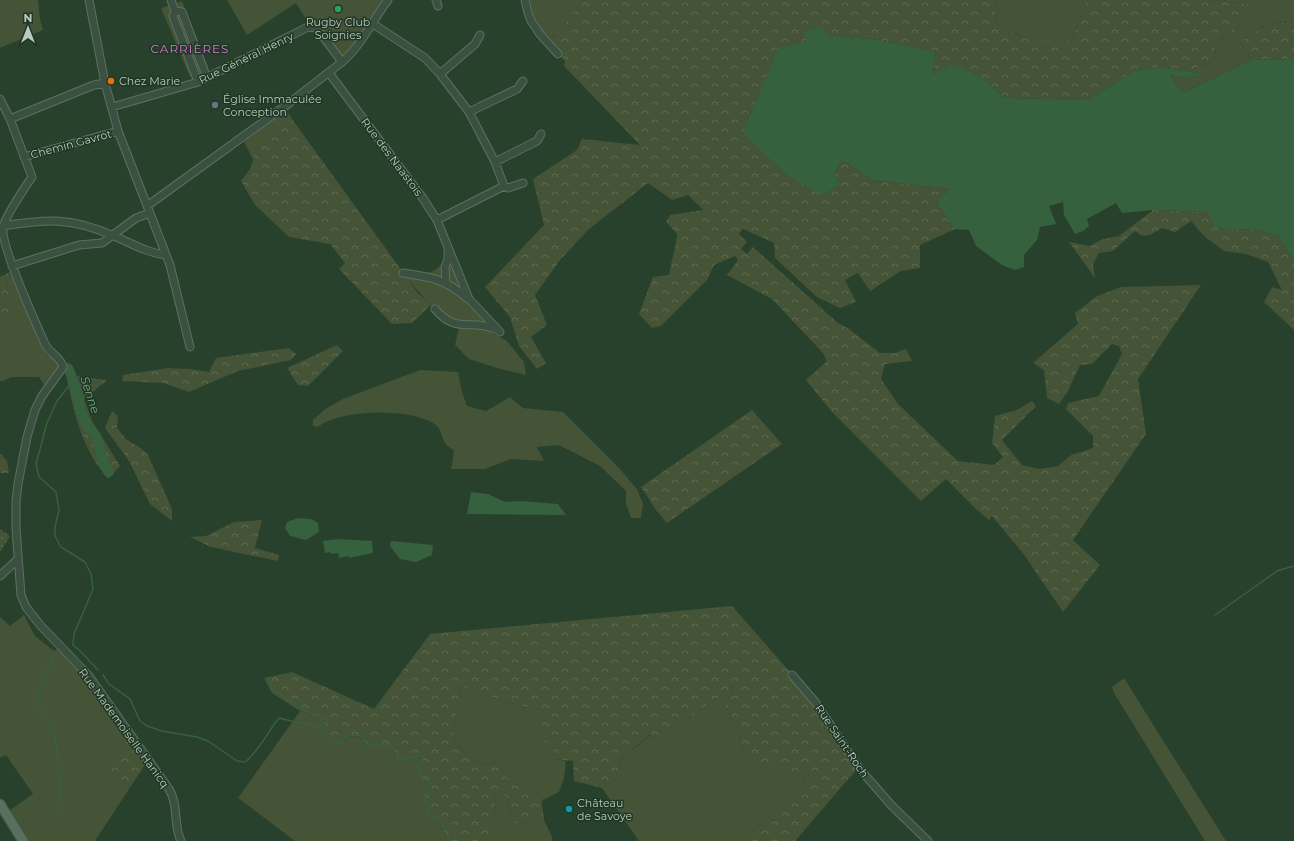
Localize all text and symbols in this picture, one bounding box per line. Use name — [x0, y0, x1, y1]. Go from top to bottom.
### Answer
marker: Rugby Club Soignies — [333, 4, 343, 14]
north arrow — [8, 8, 48, 48]
text: N — [24, 11, 32, 25]
place label: Rugby Club Soignies — [306, 15, 370, 42]
street label: Rue Général Henry — [196, 29, 296, 87]
district label: CARRIÈRES — [151, 41, 230, 56]
place label: Chez Marie — [119, 74, 181, 88]
marker: Chez Marie — [106, 76, 116, 86]
place label: Église Immaculée Conception — [223, 92, 322, 119]
marker: Église Immaculée Conception — [210, 100, 220, 110]
street label: Rue des Naastois — [358, 115, 426, 199]
street label: Chemin Gavrot — [29, 126, 114, 162]
water label: Senne — [77, 374, 103, 415]
street label: Rue Mademoiselle Hanicq — [76, 665, 172, 791]
street label: Rue Saint-Roch — [812, 702, 872, 780]
place label: Château de Savoye — [577, 796, 632, 823]
marker: Château de Savoye — [564, 804, 574, 814]

